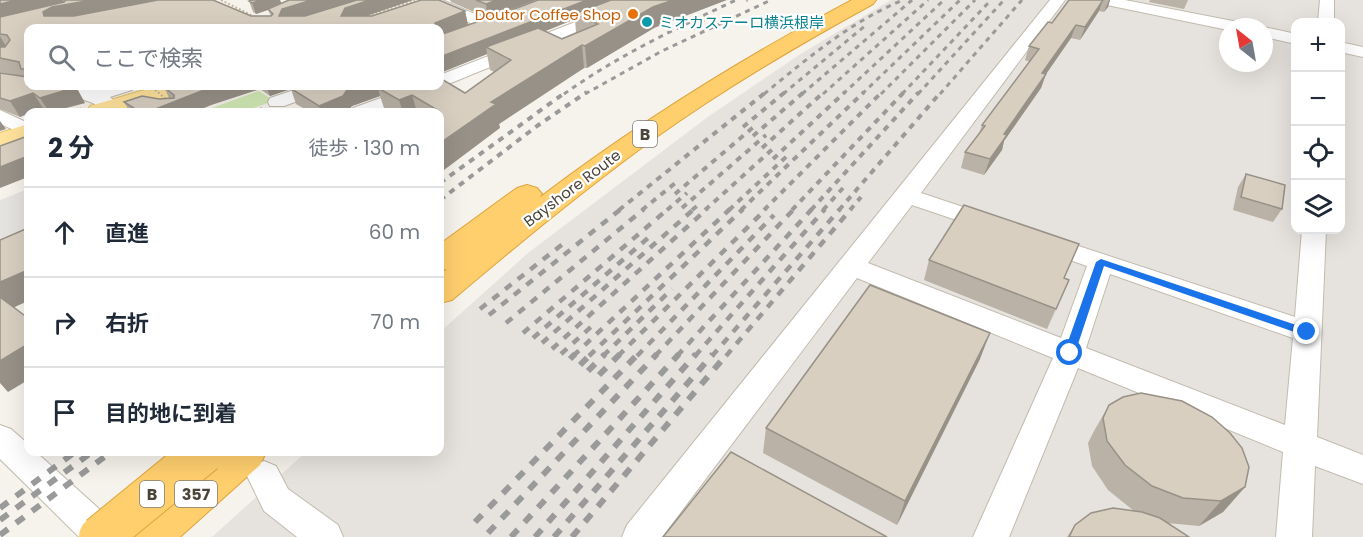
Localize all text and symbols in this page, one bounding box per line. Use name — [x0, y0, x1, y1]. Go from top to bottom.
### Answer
place label: Doutor Coffee Shop — [475, 4, 621, 25]
marker: Doutor Coffee Shop — [626, 7, 640, 21]
place label: ミオカステーロ横浜根岸 — [659, 12, 824, 33]
marker: ミオカステーロ横浜根岸 — [640, 15, 654, 29]
north arrow — [1219, 18, 1273, 72]
map controls — [1291, 18, 1345, 234]
button: + — [1291, 18, 1345, 72]
search box — [24, 24, 444, 90]
icon: search — [45, 41, 78, 74]
text: ここで検索 — [93, 43, 203, 74]
button: − — [1291, 72, 1345, 126]
road number: B — [633, 121, 657, 147]
button: locate — [1291, 126, 1345, 180]
text: 2 分 — [48, 130, 94, 166]
text: 徒歩 · 130 m — [308, 134, 420, 162]
street label: Bayshore Route — [519, 144, 625, 232]
button: layers — [1291, 180, 1345, 234]
icon: ahead — [48, 216, 81, 249]
text: 直進 — [105, 218, 149, 249]
text: 60 m — [369, 218, 420, 246]
icon: right — [48, 306, 81, 339]
text: 右折 — [105, 308, 149, 339]
text: 70 m — [371, 308, 420, 336]
route end — [1293, 318, 1319, 344]
route start — [1056, 339, 1082, 365]
icon: arrive — [48, 396, 81, 429]
text: 目的地に到着 — [105, 398, 237, 429]
road number: B — [140, 481, 164, 507]
road number: 357 — [175, 481, 217, 507]

